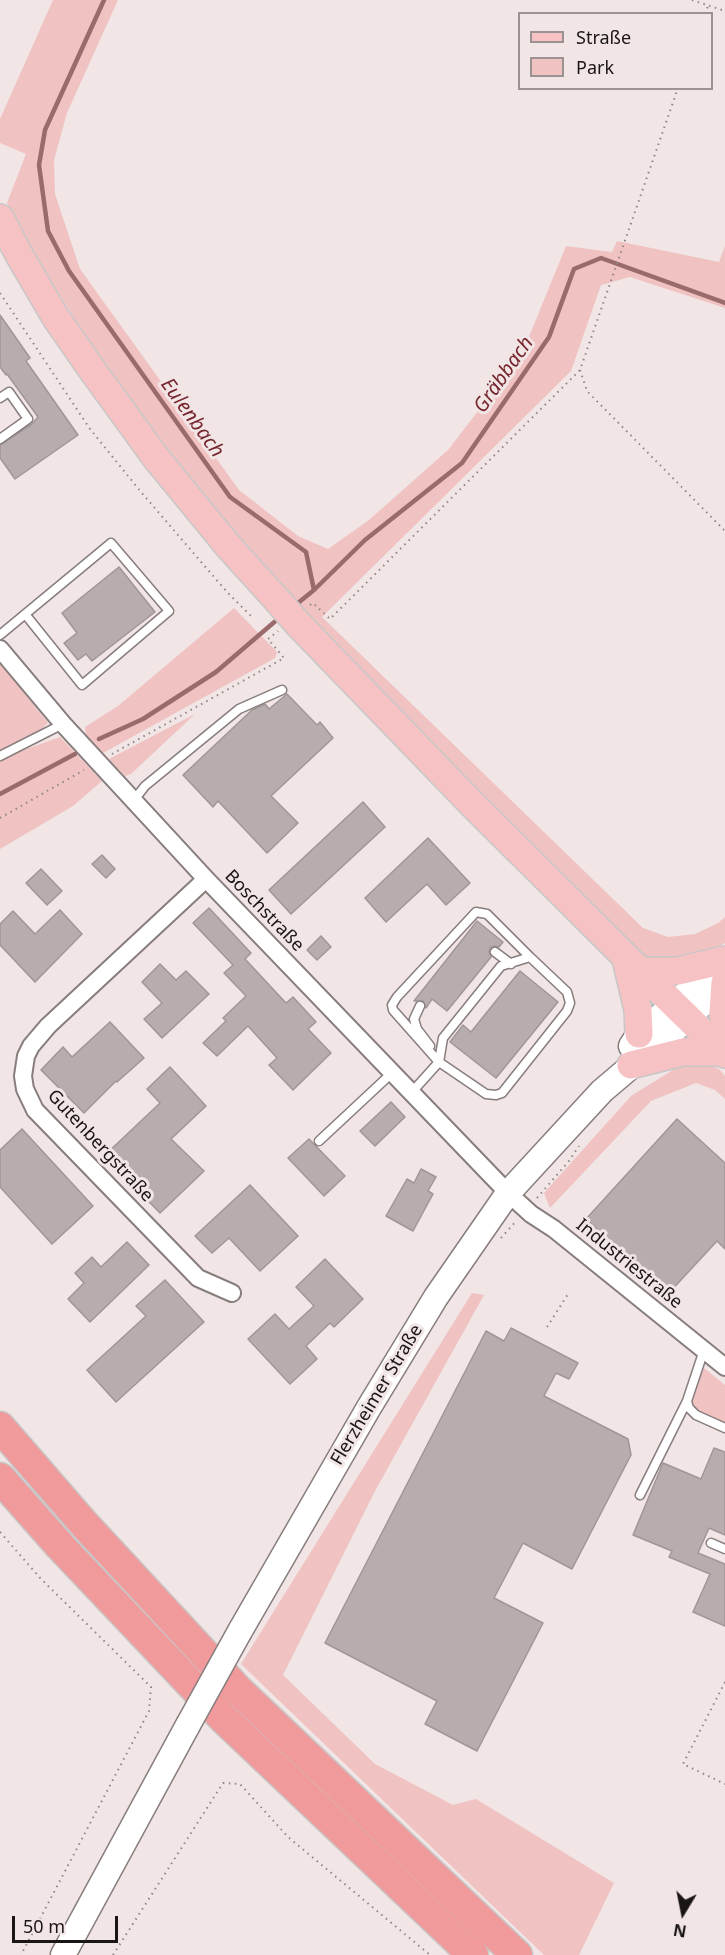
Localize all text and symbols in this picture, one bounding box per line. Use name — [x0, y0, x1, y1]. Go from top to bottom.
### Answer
legend — [518, 12, 713, 90]
text: Straße — [576, 25, 631, 49]
text: Park — [576, 55, 614, 79]
water label: Gräbbach — [469, 332, 539, 418]
water label: Eulenbach — [155, 374, 229, 462]
street label: Boschstraße — [220, 866, 308, 956]
street label: Gutenbergstraße — [43, 1085, 157, 1207]
street label: Industriestraße — [571, 1215, 687, 1313]
street label: Flerzheimer Straße — [327, 1321, 427, 1469]
north arrow — [653, 1883, 713, 1943]
scale bar — [15, 1904, 122, 1942]
text: 50 m — [23, 1914, 65, 1938]
text: N — [672, 1919, 688, 1943]

